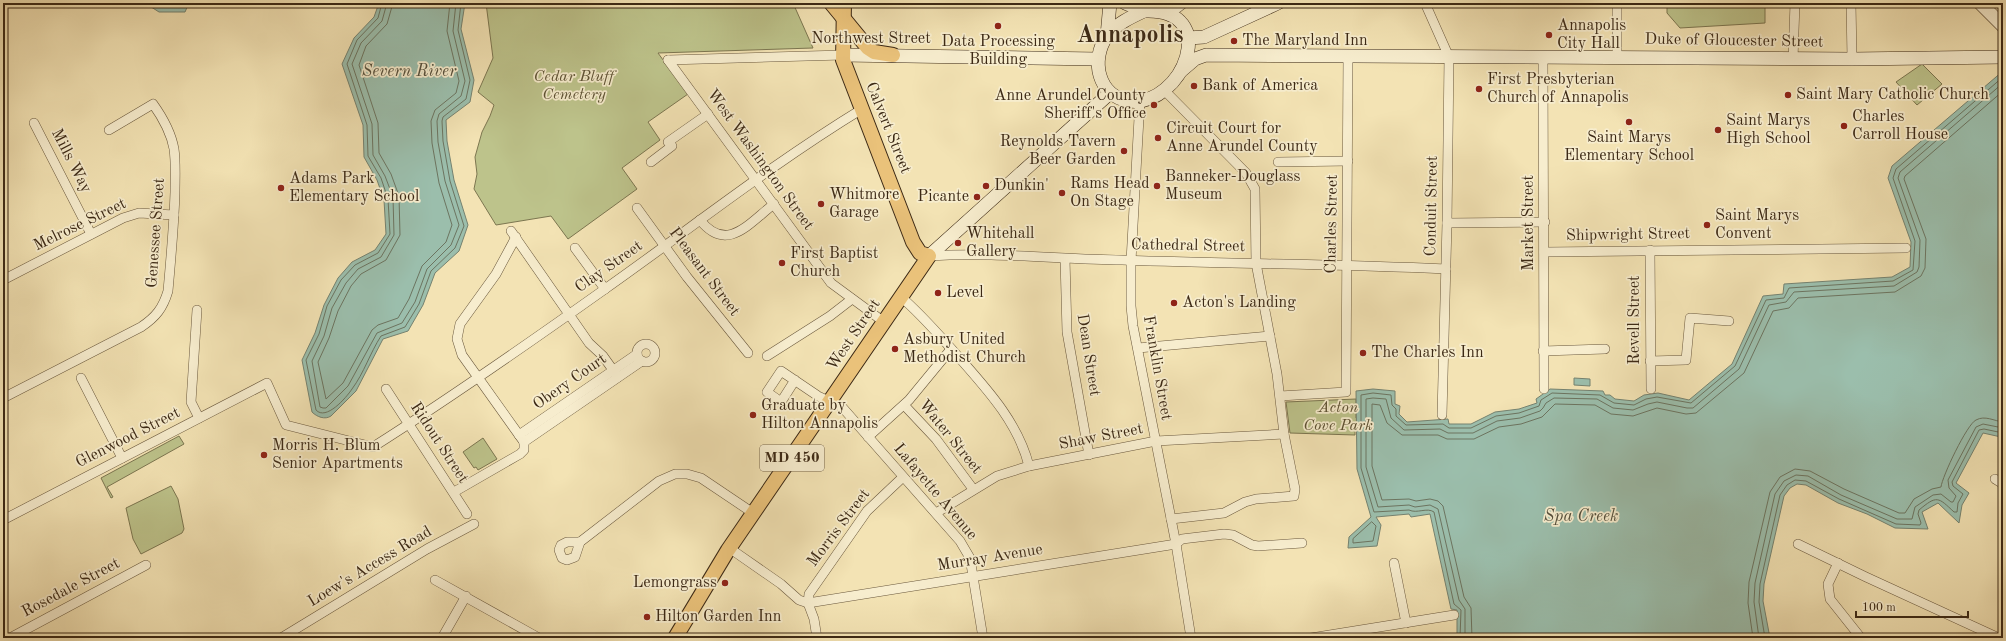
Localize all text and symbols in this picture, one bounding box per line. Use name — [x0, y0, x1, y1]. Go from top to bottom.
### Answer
place label: Annapolis City Hall — [1557, 18, 1626, 52]
marker: Data Processing Building — [993, 21, 1003, 31]
district label: Annapolis — [1077, 24, 1183, 48]
marker: Annapolis City Hall — [1544, 30, 1554, 40]
street label: Northwest Street — [811, 31, 931, 47]
street label: Duke of Gloucester Street — [1644, 31, 1824, 51]
place label: The Maryland Inn — [1242, 33, 1368, 49]
place label: Data Processing Building — [941, 34, 1055, 68]
marker: The Maryland Inn — [1229, 36, 1239, 46]
water label: Severn River — [362, 63, 457, 80]
park label: Cedar Bluff Cemetery — [534, 69, 617, 103]
place label: First Presbyterian Church of Annapolis — [1487, 72, 1629, 106]
place label: Bank of America — [1202, 78, 1318, 94]
street label: Calvert Street — [862, 80, 914, 176]
marker: Bank of America — [1189, 81, 1199, 91]
marker: First Presbyterian Church of Annapolis — [1474, 84, 1484, 94]
street label: West Washington Street — [704, 87, 817, 234]
place label: Saint Mary Catholic Church — [1796, 87, 1989, 103]
place label: Anne Arundel County Sheriff's Office — [994, 88, 1147, 122]
marker: Saint Mary Catholic Church — [1783, 90, 1793, 100]
marker: Anne Arundel County Sheriff's Office — [1149, 100, 1159, 110]
place label: Charles Carroll House — [1852, 109, 1948, 143]
place label: Saint Marys High School — [1726, 113, 1811, 147]
marker: Saint Marys Elementary School — [1624, 117, 1634, 127]
place label: Circuit Court for Anne Arundel County — [1166, 121, 1318, 155]
marker: Charles Carroll House — [1839, 121, 1849, 131]
marker: Saint Marys High School — [1713, 125, 1723, 135]
street label: Mills Way — [48, 126, 94, 196]
place label: Saint Marys Elementary School — [1564, 130, 1694, 164]
marker: Circuit Court for Anne Arundel County — [1153, 133, 1163, 143]
place label: Reynolds Tavern Beer Garden — [1000, 134, 1116, 168]
marker: Reynolds Tavern Beer Garden — [1119, 146, 1129, 156]
street label: Conduit Street — [1423, 155, 1441, 257]
place label: Banneker-Douglass Museum — [1165, 169, 1301, 203]
place label: Adams Park Elementary School — [289, 171, 419, 205]
street label: Charles Street — [1323, 174, 1341, 274]
street label: Market Street — [1521, 175, 1537, 271]
place label: Rams Head On Stage — [1070, 176, 1150, 210]
street label: Genessee Street — [144, 177, 168, 289]
place label: Dunkin' — [994, 178, 1049, 194]
marker: Dunkin' — [981, 181, 991, 191]
marker: Banneker-Douglass Museum — [1152, 181, 1162, 191]
marker: Adams Park Elementary School — [276, 183, 286, 193]
place label: Whitmore Garage — [829, 187, 899, 221]
marker: Rams Head On Stage — [1057, 188, 1067, 198]
place label: Picante — [917, 189, 969, 205]
marker: Picante — [972, 192, 982, 202]
street label: Melrose Street — [31, 196, 129, 254]
marker: Whitmore Garage — [816, 199, 826, 209]
place label: Saint Marys Convent — [1715, 208, 1799, 242]
marker: Saint Marys Convent — [1702, 220, 1712, 230]
street label: Pleasant Street — [666, 225, 743, 320]
place label: Whitehall Gallery — [966, 226, 1034, 260]
street label: Shipwright Street — [1566, 226, 1691, 244]
street label: Cathedral Street — [1131, 237, 1246, 255]
street label: Clay Street — [572, 238, 646, 296]
marker: Whitehall Gallery — [953, 238, 963, 248]
place label: First Baptist Church — [790, 246, 879, 280]
marker: First Baptist Church — [777, 258, 787, 268]
street label: Revell Street — [1627, 275, 1643, 365]
place label: Level — [946, 285, 983, 301]
marker: Level — [933, 288, 943, 298]
place label: Acton's Landing — [1182, 295, 1296, 311]
street label: West Street — [824, 296, 884, 374]
marker: Acton's Landing — [1169, 298, 1179, 308]
street label: Dean Street — [1074, 313, 1102, 398]
street label: Franklin Street — [1140, 314, 1174, 422]
place label: Asbury United Methodist Church — [903, 332, 1026, 366]
marker: Asbury United Methodist Church — [890, 344, 900, 354]
place label: The Charles Inn — [1371, 345, 1484, 361]
marker: The Charles Inn — [1358, 348, 1368, 358]
street label: Obery Court — [530, 351, 610, 413]
street label: Water Street — [915, 397, 985, 477]
place label: Graduate by Hilton Annapolis — [761, 398, 878, 432]
street label: Ridout Street — [407, 400, 471, 487]
park label: Acton Cove Park — [1303, 400, 1373, 434]
street label: Glenwood Street — [73, 405, 183, 471]
marker: Graduate by Hilton Annapolis — [748, 410, 758, 420]
street label: Shaw Street — [1058, 421, 1145, 453]
place label: Morris H. Blum Senior Apartments — [272, 438, 403, 472]
street label: Lafayette Avenue — [890, 441, 980, 543]
road number: MD 450 — [760, 445, 824, 471]
marker: Morris H. Blum Senior Apartments — [259, 450, 269, 460]
street label: Morris Street — [805, 486, 873, 570]
water label: Spa Creek — [1544, 508, 1618, 525]
street label: Loew's Access Road — [305, 524, 435, 610]
street label: Murray Avenue — [936, 542, 1044, 574]
street label: Rosedale Street — [19, 555, 123, 621]
place label: Lemongrass — [633, 575, 717, 591]
marker: Lemongrass — [720, 578, 730, 588]
scale bar — [1856, 593, 1968, 619]
text: 100 m — [1862, 602, 1896, 614]
place label: Hilton Garden Inn — [655, 609, 782, 625]
marker: Hilton Garden Inn — [642, 612, 652, 622]

